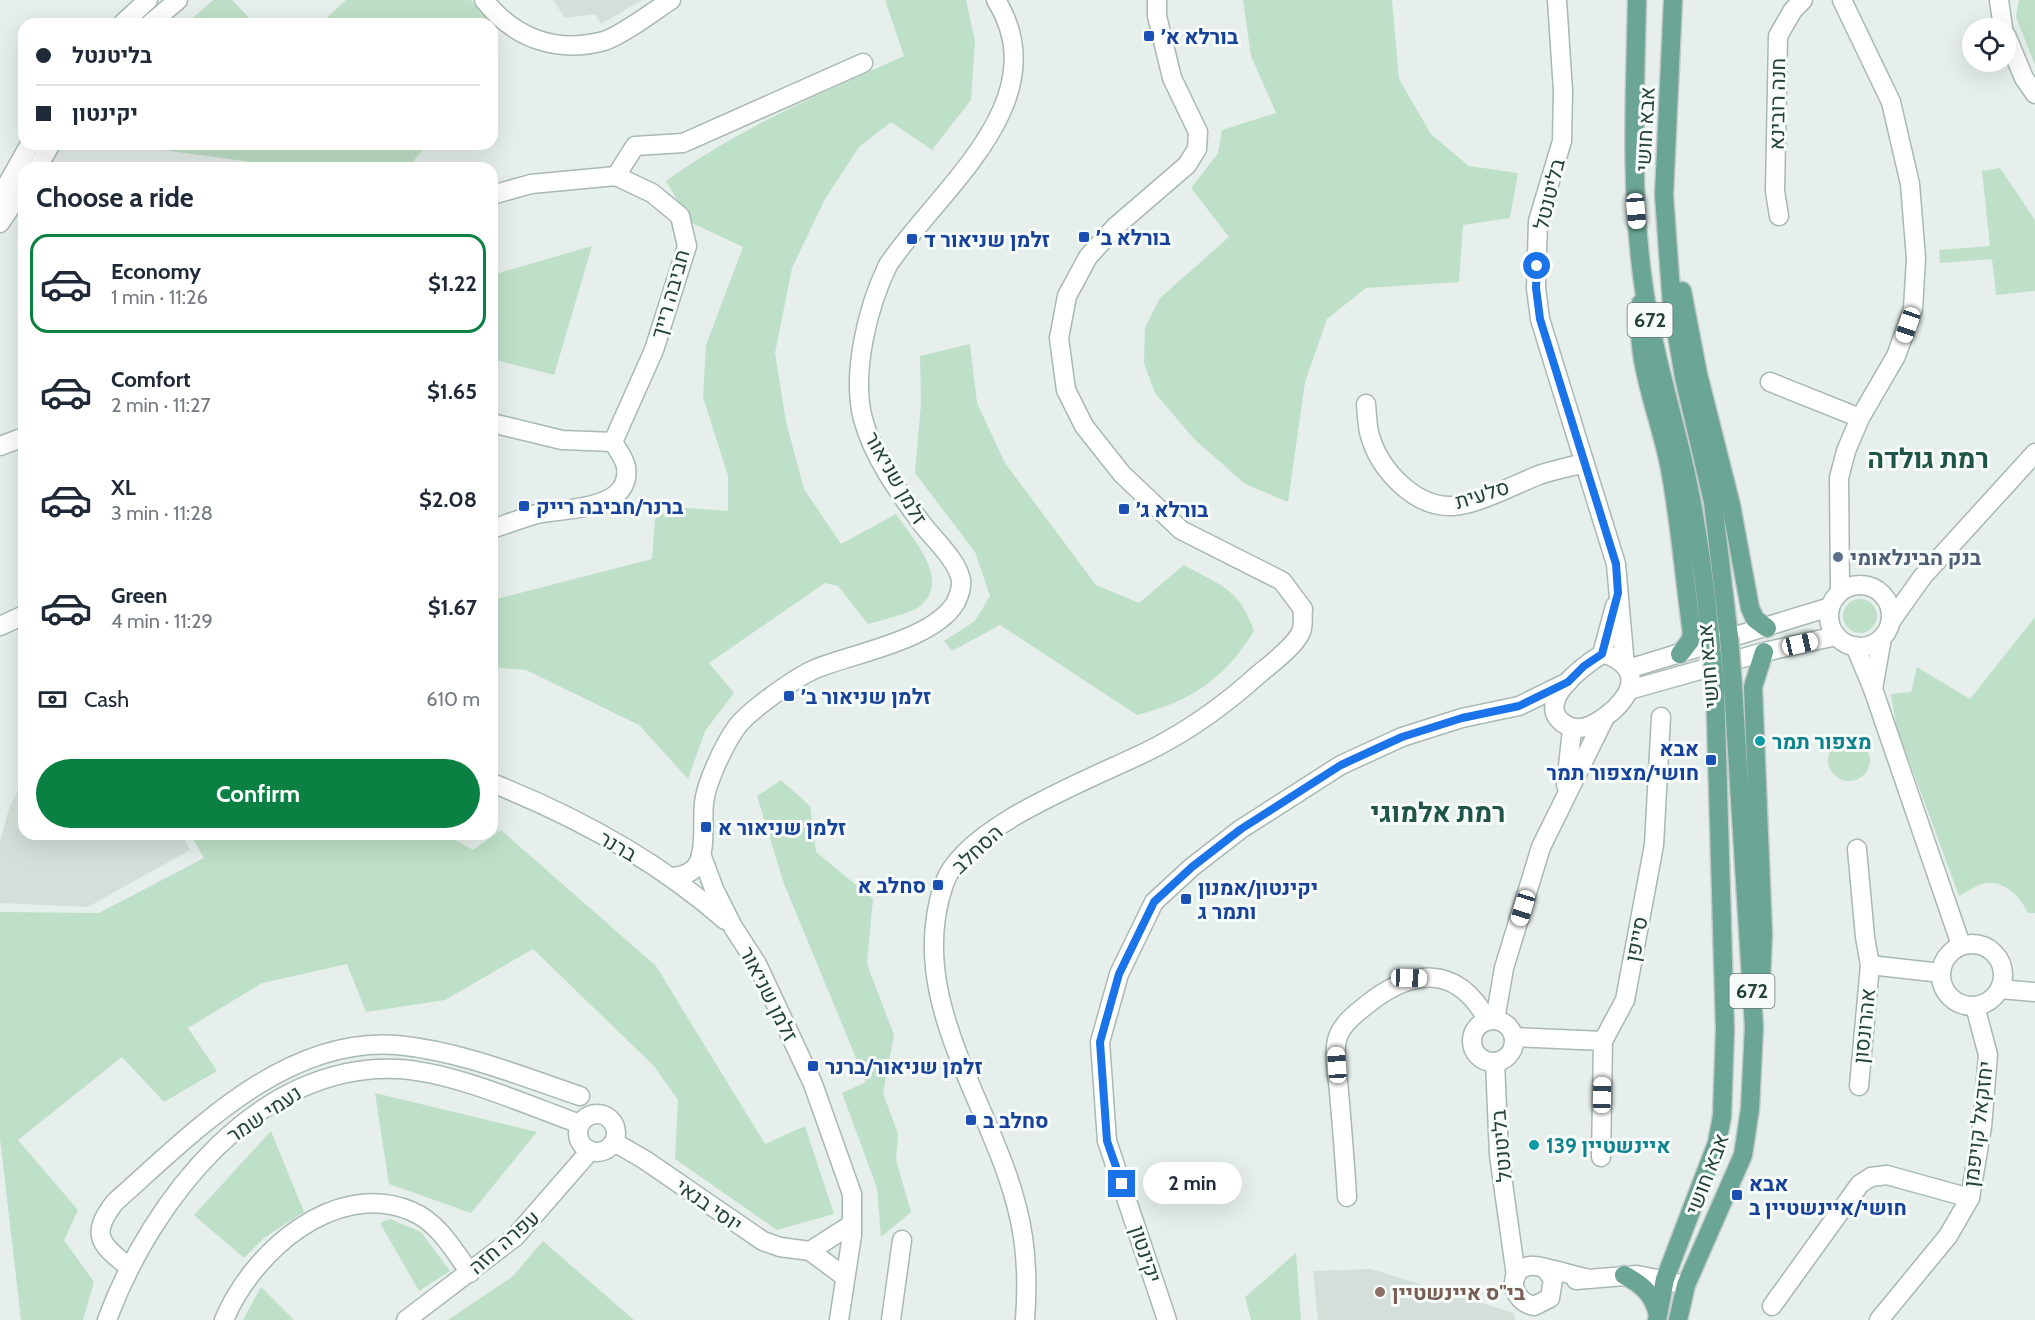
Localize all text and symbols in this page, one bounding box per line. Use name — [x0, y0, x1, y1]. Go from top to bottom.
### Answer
map controls — [1962, 18, 2016, 72]
button: locate — [1962, 18, 2016, 72]
place label: בורלא א׳ — [1161, 24, 1239, 49]
marker: בורלא א׳ — [1142, 29, 1156, 43]
text: בליטנטל — [72, 42, 152, 69]
street label: חנה רובינא — [1764, 58, 1790, 150]
street label: אבא חושי — [1630, 86, 1660, 172]
text: יקינטון — [72, 100, 138, 127]
street label: בליטנטל — [1528, 156, 1570, 232]
text: Choose a ride — [36, 181, 194, 214]
car — [1625, 192, 1647, 230]
place label: בורלא ב׳ — [1096, 225, 1171, 250]
place label: זלמן שניאור ד — [924, 227, 1050, 252]
marker: בורלא ב׳ — [1077, 230, 1091, 244]
marker: זלמן שניאור ד — [905, 232, 919, 246]
street label: חביבה רייך — [645, 246, 695, 342]
route start — [1523, 252, 1550, 279]
icon: car — [39, 257, 93, 311]
text: Economy — [111, 258, 201, 285]
text: $1.22 — [428, 270, 477, 297]
text: 1 min · 11:26 — [111, 285, 208, 309]
road number: 672 — [1628, 303, 1672, 337]
car — [1894, 305, 1922, 345]
icon: car — [39, 365, 93, 419]
text: Comfort — [111, 366, 190, 393]
text: $1.65 — [427, 378, 477, 405]
text: 2 min · 11:27 — [111, 393, 210, 417]
street label: זלמן שניאור — [859, 427, 933, 529]
district label: רמת גולדה — [1867, 442, 1989, 475]
icon: car — [39, 473, 93, 527]
text: XL — [111, 474, 136, 501]
street label: סלעית — [1452, 474, 1512, 514]
text: $2.08 — [419, 486, 477, 513]
place label: ברנר/חביבה רייק — [536, 494, 684, 519]
place label: בורלא ג׳ — [1136, 497, 1209, 522]
marker: ברנר/חביבה רייק — [517, 499, 531, 513]
text: 3 min · 11:28 — [111, 501, 213, 525]
marker: בורלא ג׳ — [1117, 502, 1131, 516]
place label: בנק הבינלאומי — [1850, 545, 1982, 570]
marker: בנק הבינלאומי — [1831, 550, 1845, 564]
icon: car — [39, 581, 93, 635]
text: Green — [111, 582, 167, 609]
text: $1.67 — [428, 594, 477, 621]
text: 4 min · 11:29 — [111, 609, 213, 633]
street label: אבא חושי — [1692, 623, 1724, 709]
car — [1780, 631, 1820, 657]
icon: cash — [36, 683, 69, 716]
place label: זלמן שניאור ב׳ — [801, 684, 931, 709]
text: Cash — [84, 686, 129, 713]
text: 610 m — [426, 687, 480, 711]
marker: זלמן שניאור ב׳ — [782, 689, 796, 703]
place label: מצפור תמר — [1772, 729, 1872, 754]
marker: מצפור תמר — [1753, 734, 1767, 748]
place label: אבא חושי/מצפור תמר — [1547, 736, 1699, 785]
marker: אבא חושי/מצפור תמר — [1704, 753, 1718, 767]
button: Confirm — [36, 759, 480, 828]
district label: רמת אלמוגי — [1371, 796, 1505, 829]
place label: זלמן שניאור א — [718, 815, 846, 840]
street label: הסחלב — [946, 819, 1008, 879]
marker: זלמן שניאור א — [699, 820, 713, 834]
street label: ברנר — [595, 825, 641, 867]
place label: סחלב א — [858, 873, 926, 898]
place label: יקינטון/אמנון ותמר ג — [1198, 875, 1318, 924]
marker: סחלב א — [931, 878, 945, 892]
car — [1509, 888, 1537, 928]
marker: יקינטון/אמנון ותמר ג — [1179, 892, 1193, 906]
street label: סייפן — [1619, 914, 1653, 964]
street label: זלמן שניאור — [735, 942, 803, 1046]
car — [1391, 968, 1427, 988]
road number: 672 — [1730, 974, 1774, 1008]
street label: אהרונסון — [1848, 987, 1880, 1065]
car — [1327, 1046, 1347, 1084]
place label: זלמן שניאור/ברנר — [825, 1054, 983, 1079]
marker: זלמן שניאור/ברנר — [806, 1059, 820, 1073]
street label: יחזקאל קויפמן — [1958, 1060, 1998, 1188]
car — [1593, 1077, 1611, 1113]
street label: נעמי שמר — [222, 1080, 306, 1148]
place label: סחלב ב — [983, 1108, 1049, 1133]
street label: בליטנטל — [1485, 1109, 1517, 1183]
marker: סחלב ב — [964, 1113, 978, 1127]
street label: אבא חושי — [1680, 1130, 1734, 1218]
place label: איינשטיין 139 — [1546, 1133, 1671, 1158]
marker: איינשטיין 139 — [1527, 1138, 1541, 1152]
callout: 2 min — [1143, 1163, 1242, 1205]
route end — [1108, 1170, 1135, 1197]
text: 2 min — [1168, 1171, 1217, 1195]
place label: אבא חושי/איינשטיין ב — [1749, 1171, 1907, 1220]
street label: יוסי בנאי — [671, 1173, 747, 1237]
marker: אבא חושי/איינשטיין ב — [1730, 1188, 1744, 1202]
street label: עפרה חזה — [464, 1205, 544, 1279]
street label: יקינטון — [1125, 1222, 1167, 1286]
place label: בי"ס איינשטיין — [1392, 1280, 1526, 1305]
marker: בי"ס איינשטיין — [1373, 1285, 1387, 1299]

